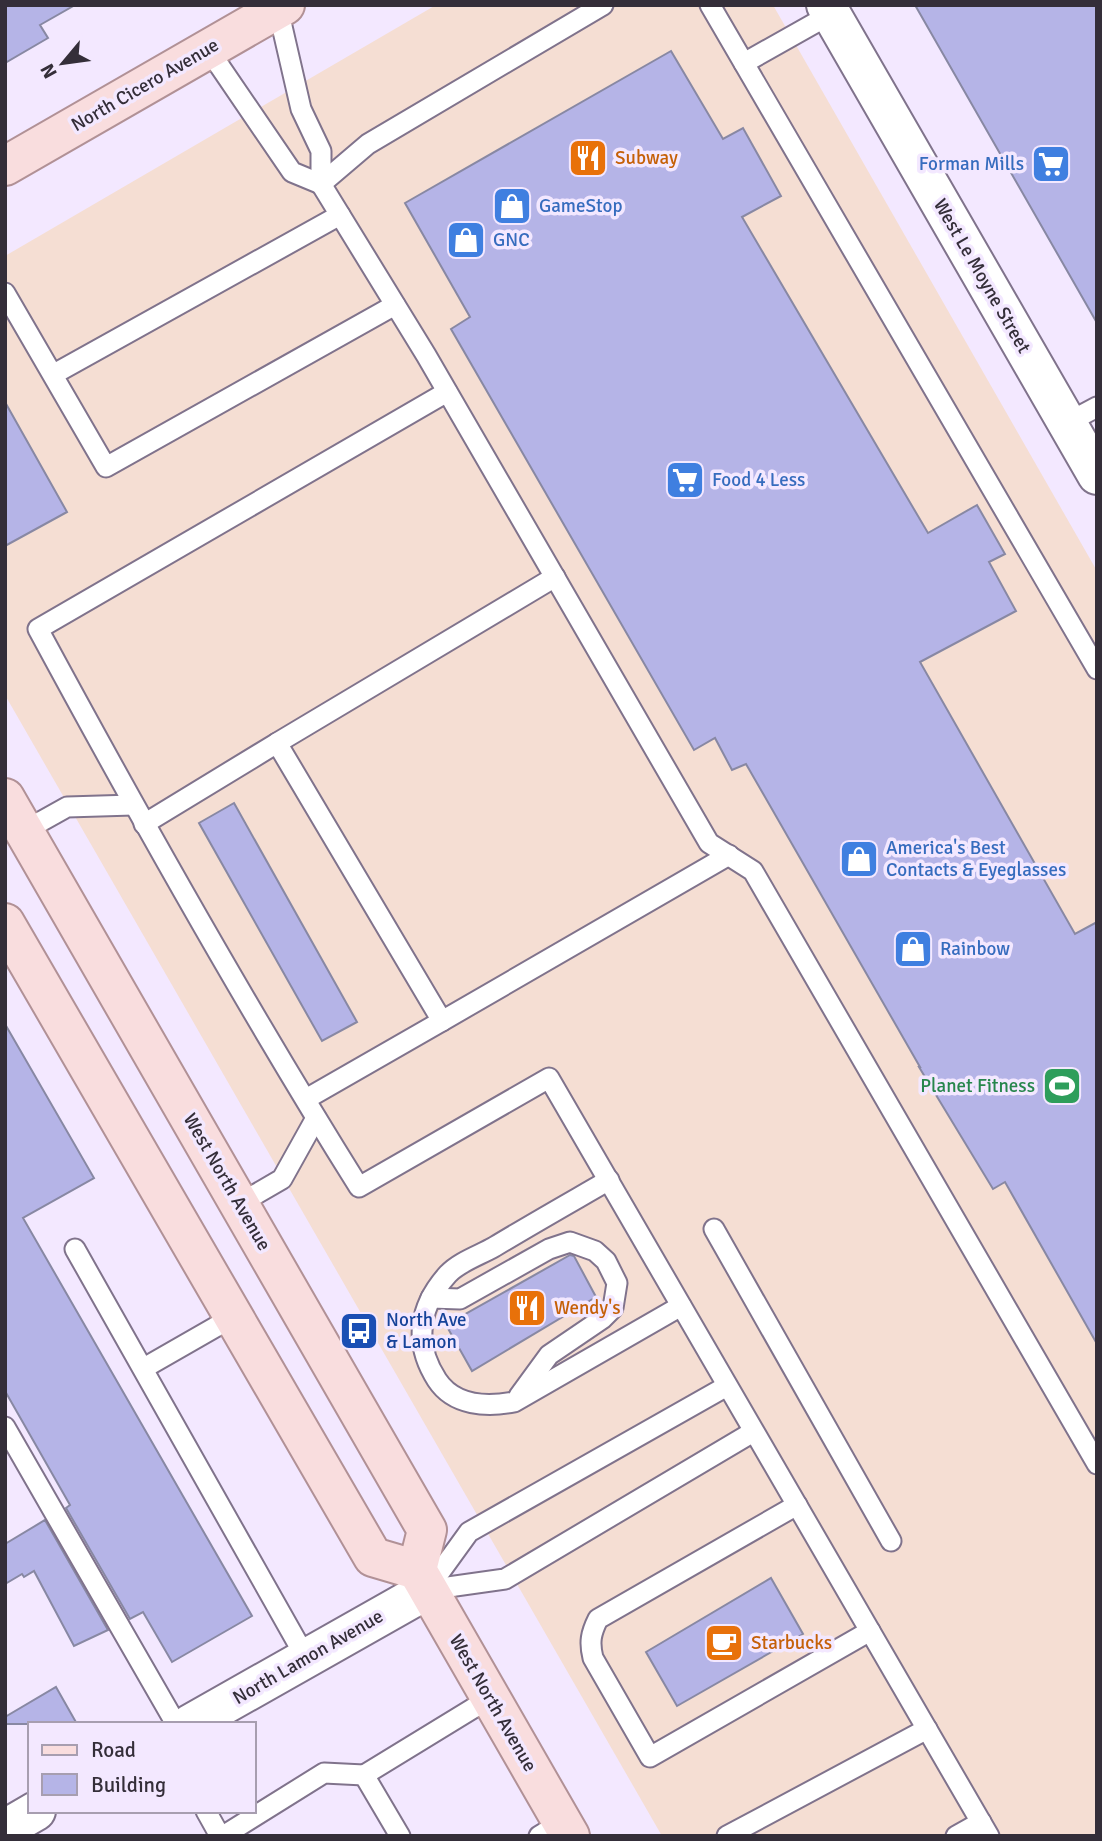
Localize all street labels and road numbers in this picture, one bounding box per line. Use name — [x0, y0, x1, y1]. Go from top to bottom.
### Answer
street label: North Cicero Avenue — [67, 33, 223, 137]
street label: West Le Moyne Street — [928, 194, 1036, 358]
street label: West North Avenue — [178, 1109, 276, 1255]
street label: North Lamon Avenue — [229, 1604, 387, 1710]
street label: West North Avenue — [444, 1630, 542, 1776]

